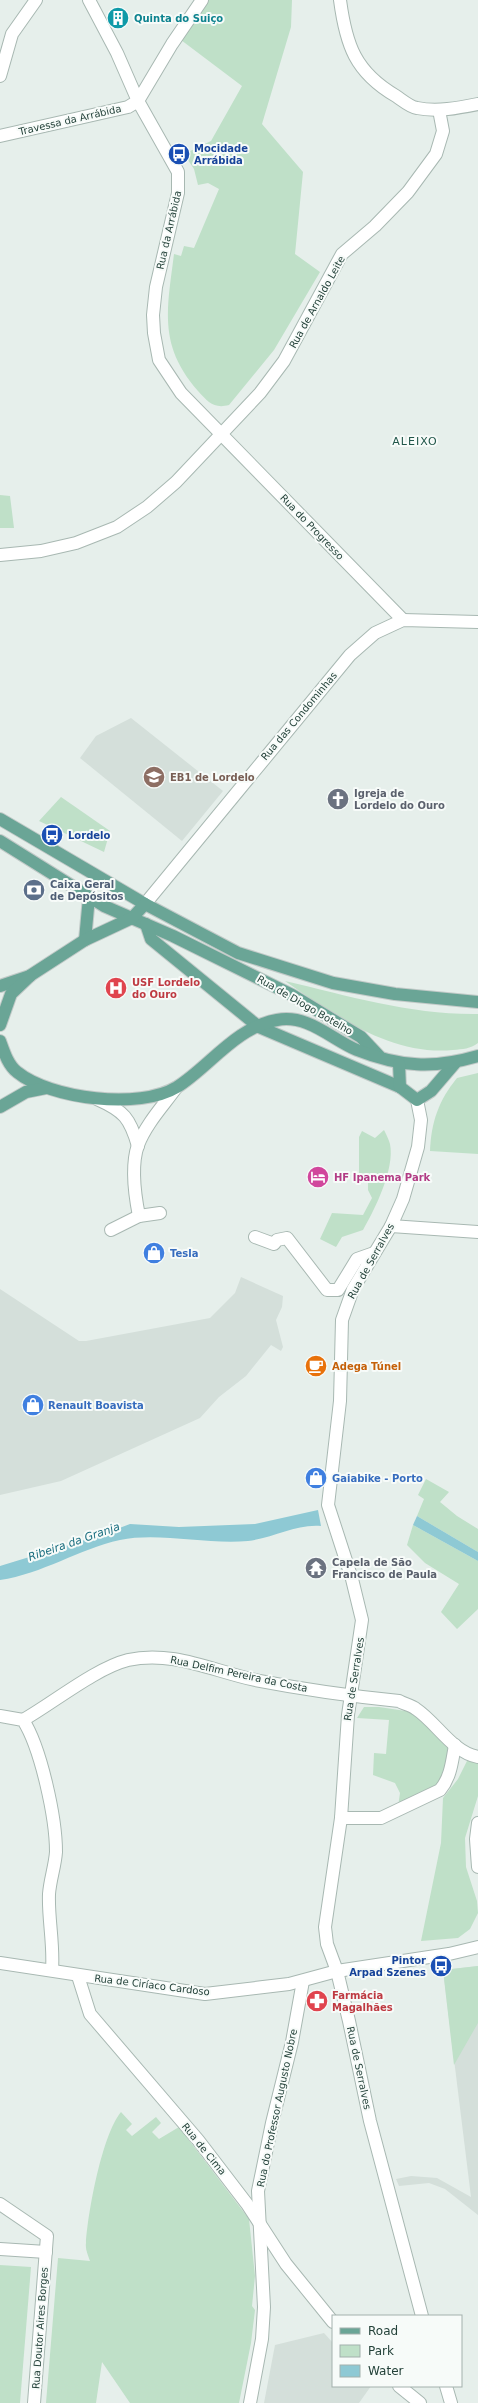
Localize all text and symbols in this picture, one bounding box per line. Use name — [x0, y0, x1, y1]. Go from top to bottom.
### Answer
building icon: Quinta do Suiço — [105, 5, 131, 31]
place label: Quinta do Suiço — [134, 13, 223, 24]
street label: Travessa da Arrábida — [17, 103, 122, 137]
bus stop icon: Mocidade Arrábida — [166, 141, 192, 167]
place label: Mocidade Arrábida — [194, 143, 248, 166]
street label: Rua da Arrábida — [155, 190, 183, 270]
street label: Rua de Arnaldo Leite — [287, 254, 347, 350]
district label: ALEIXO — [392, 435, 438, 448]
street label: Rua do Progresso — [278, 492, 346, 562]
street label: Rua das Condominhas — [259, 670, 339, 762]
school or university icon: EB1 de Lordelo — [141, 764, 167, 790]
place label: EB1 de Lordelo — [170, 772, 255, 783]
church icon: Igreja de Lordelo do Ouro — [325, 786, 351, 812]
place label: Igreja de Lordelo do Ouro — [354, 788, 445, 811]
bus stop icon: Lordelo — [39, 822, 65, 848]
place label: Lordelo — [68, 830, 111, 841]
bank icon: Caixa Geral de Depósitos — [21, 877, 47, 903]
place label: Caixa Geral de Depósitos — [50, 879, 124, 902]
street label: Rua de Diogo Botelho — [255, 973, 355, 1037]
hospital icon: USF Lordelo do Ouro — [103, 975, 129, 1001]
place label: USF Lordelo do Ouro — [132, 977, 200, 1000]
hotel icon: HF Ipanema Park — [305, 1164, 331, 1190]
place label: HF Ipanema Park — [334, 1172, 431, 1183]
street label: Rua de Serralves — [346, 1221, 396, 1301]
shop icon: Tesla — [141, 1240, 167, 1266]
place label: Tesla — [170, 1248, 198, 1259]
cafe icon: Adega Túnel — [303, 1353, 329, 1379]
place label: Adega Túnel — [332, 1361, 401, 1372]
shop icon: Renault Boavista — [20, 1392, 46, 1418]
place label: Renault Boavista — [48, 1400, 144, 1411]
shop icon: Gaiabike - Porto — [303, 1465, 329, 1491]
place label: Gaiabike - Porto — [332, 1473, 423, 1484]
water label: Ribeira da Granja — [26, 1520, 122, 1564]
temple icon: Capela de São Francisco de Paula — [303, 1555, 329, 1581]
place label: Capela de São Francisco de Paula — [332, 1557, 437, 1580]
street label: Rua de Serralves — [342, 1636, 366, 1722]
street label: Rua Delfim Pereira da Costa — [169, 1654, 309, 1694]
bus stop icon: Pintor Arpad Szenes — [428, 1953, 454, 1979]
place label: Pintor Arpad Szenes — [349, 1955, 426, 1978]
street label: Rua de Ciríaco Cardoso — [94, 1972, 210, 1998]
pharmacy icon: Farmácia Magalhães — [304, 1988, 330, 2014]
place label: Farmácia Magalhães — [332, 1990, 393, 2013]
street label: Rua de Serralves — [345, 2025, 373, 2111]
street label: Rua do Professor Augusto Nobre — [255, 2028, 299, 2188]
street label: Rua de Cima — [180, 2121, 228, 2177]
street label: Rua Doutor Aires Borges — [30, 2267, 50, 2389]
legend — [332, 2315, 462, 2387]
text: Road — [368, 2324, 398, 2338]
text: Park — [368, 2344, 394, 2358]
text: Water — [368, 2364, 404, 2378]

